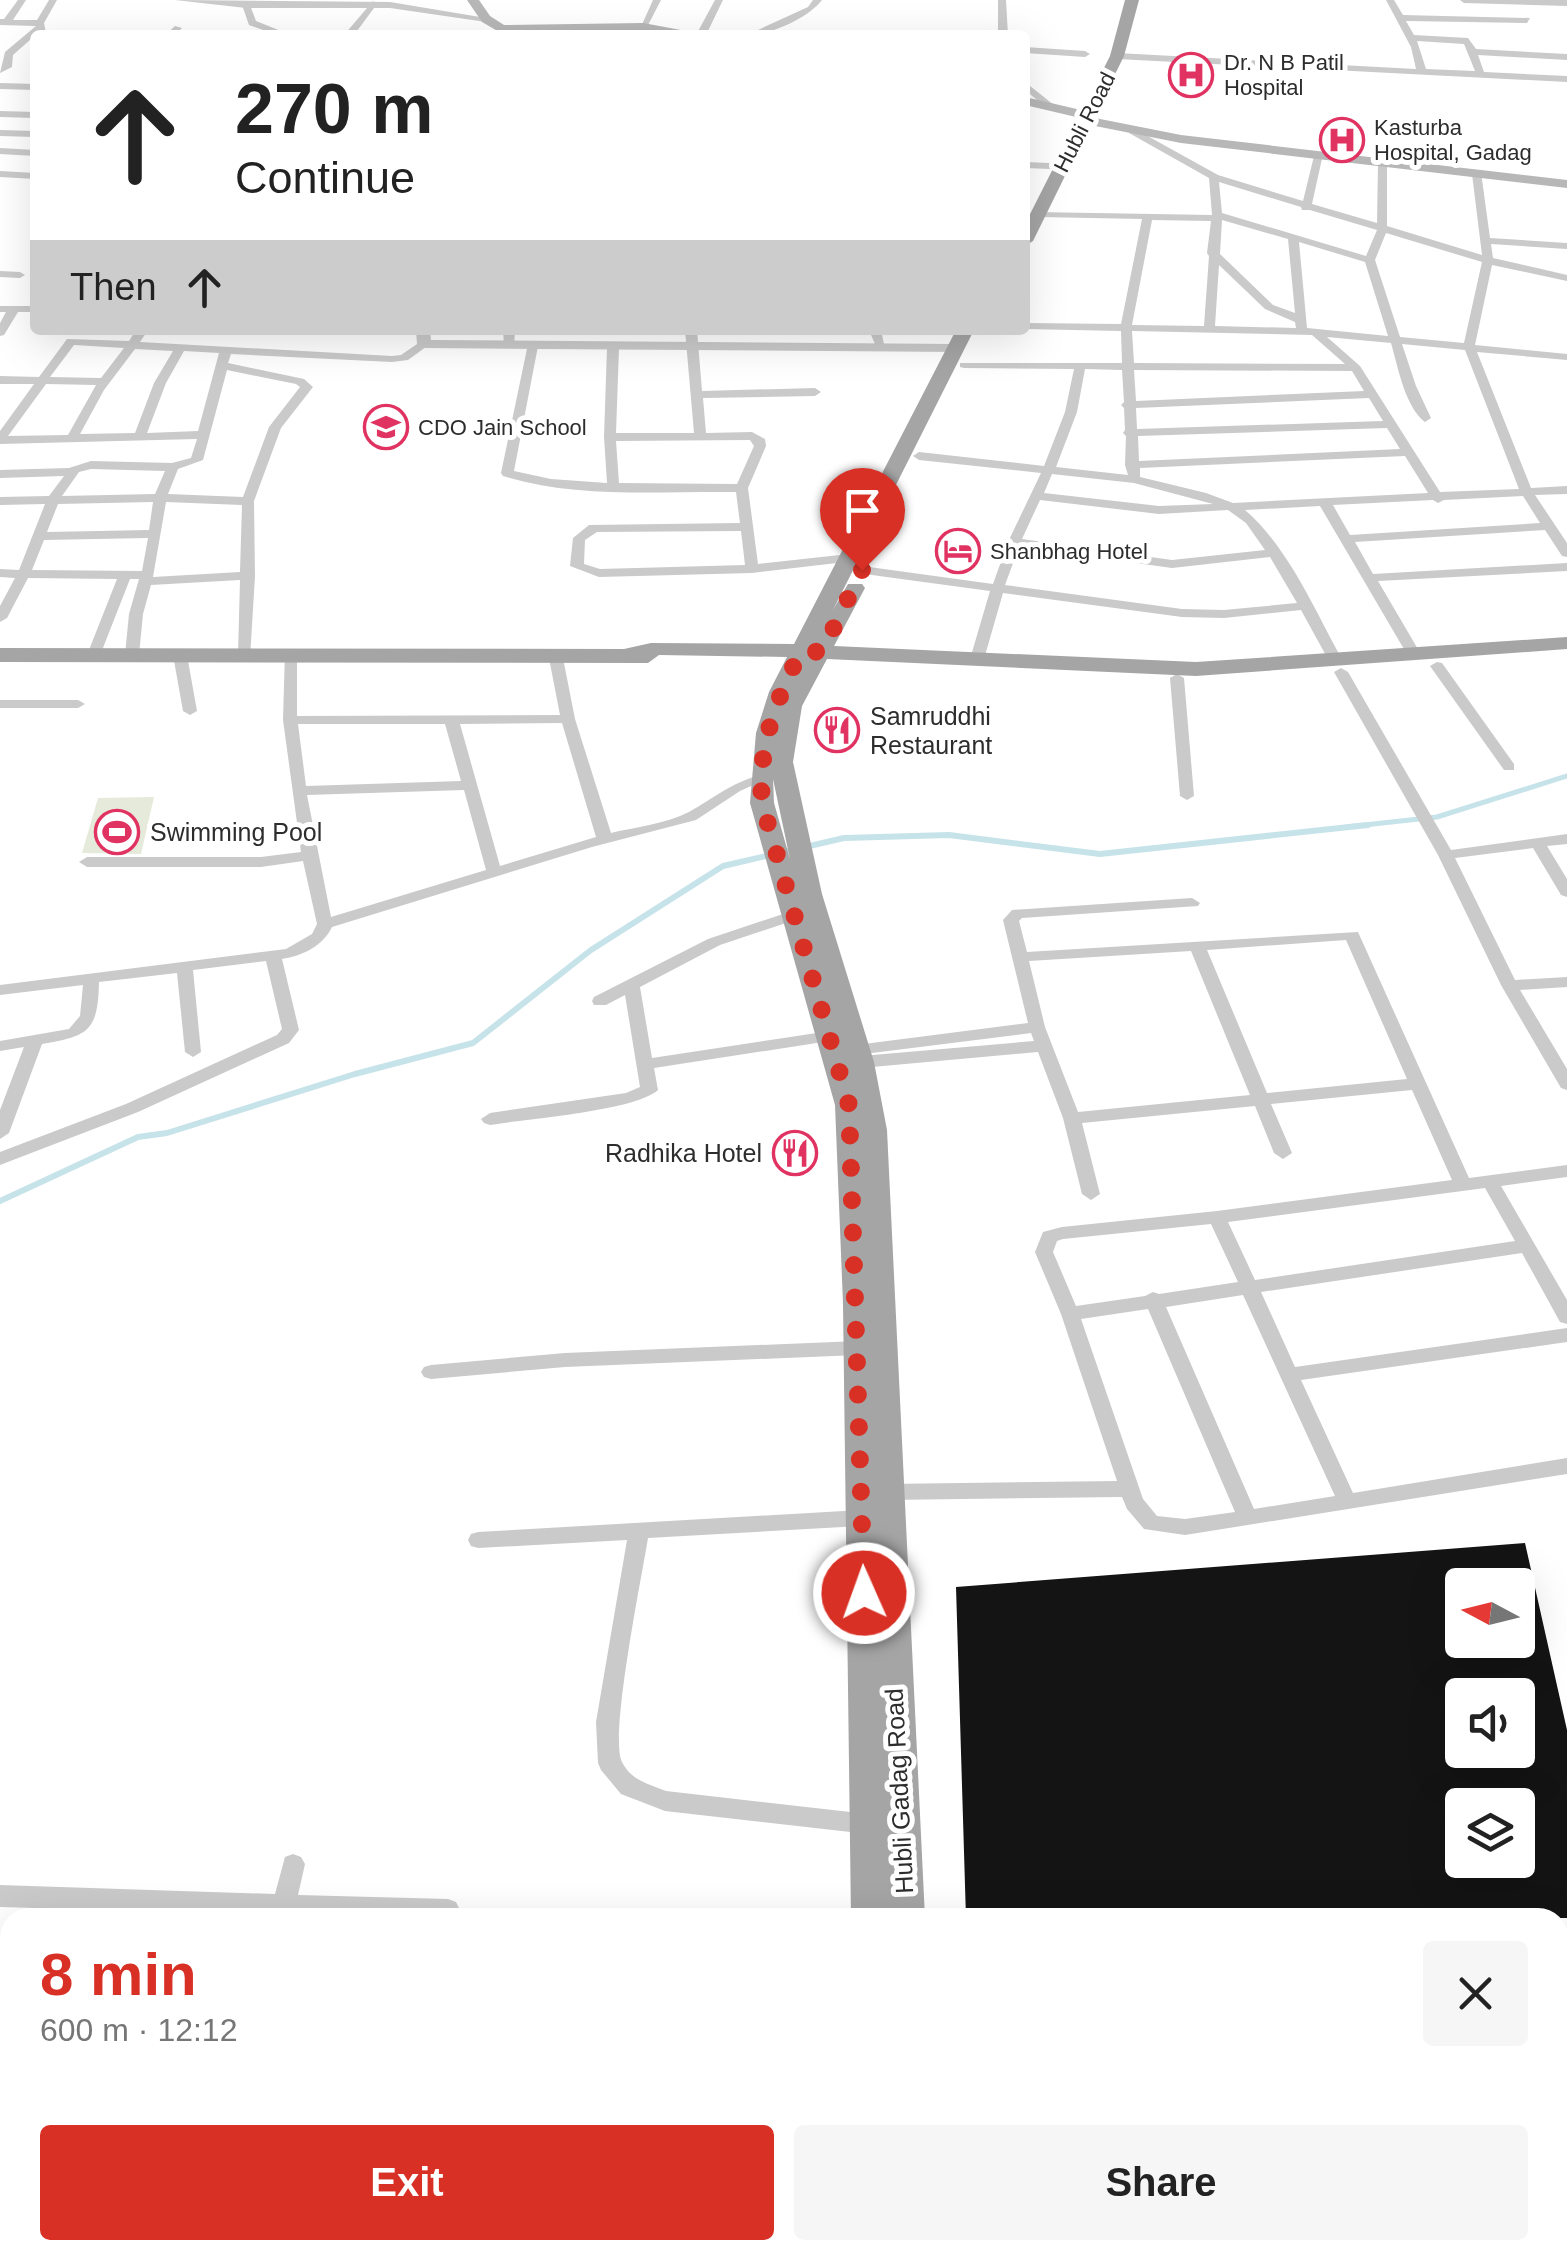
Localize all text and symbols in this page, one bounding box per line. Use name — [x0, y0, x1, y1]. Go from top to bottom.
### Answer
place label: Dr. N B Patil Hospital — [1224, 50, 1344, 100]
hospital icon: Dr. N B Patil Hospital — [1168, 52, 1214, 98]
street label: Hubli Road — [1049, 68, 1120, 176]
icon: ahead — [70, 70, 200, 200]
text: 270 m — [235, 70, 433, 148]
place label: Kasturba Hospital, Gadag — [1374, 115, 1532, 165]
hospital icon: Kasturba Hospital, Gadag — [1319, 117, 1365, 163]
text: Continue — [235, 152, 415, 203]
icon: ahead — [177, 260, 232, 315]
text: Then — [70, 266, 157, 308]
school or university icon: CDO Jain School — [363, 404, 409, 450]
place label: CDO Jain School — [418, 415, 587, 440]
pin — [820, 468, 905, 571]
icon: arrive — [835, 483, 890, 538]
hotel icon: Shanbhag Hotel — [935, 528, 981, 574]
place label: Shanbhag Hotel — [990, 539, 1148, 564]
place label: Samruddhi Restaurant — [870, 702, 992, 759]
restaurant icon: Samruddhi Restaurant — [814, 707, 860, 753]
sports icon: Swimming Pool — [94, 809, 140, 855]
place label: Swimming Pool — [150, 818, 322, 846]
restaurant icon: Radhika Hotel — [772, 1130, 818, 1176]
place label: Radhika Hotel — [605, 1139, 762, 1167]
position arrow — [812, 1541, 916, 1645]
north arrow — [1445, 1568, 1535, 1658]
map controls — [1445, 1568, 1535, 1878]
button: sound — [1445, 1678, 1535, 1768]
street label: Hubli Gadag Road — [880, 1688, 918, 1894]
button: layers — [1445, 1788, 1535, 1878]
text: 8 min — [40, 1941, 197, 2008]
button: close — [1423, 1941, 1528, 2046]
text: 600 m · 12:12 — [40, 2012, 237, 2048]
button: Exit — [40, 2125, 774, 2240]
button: Share — [794, 2125, 1528, 2240]

